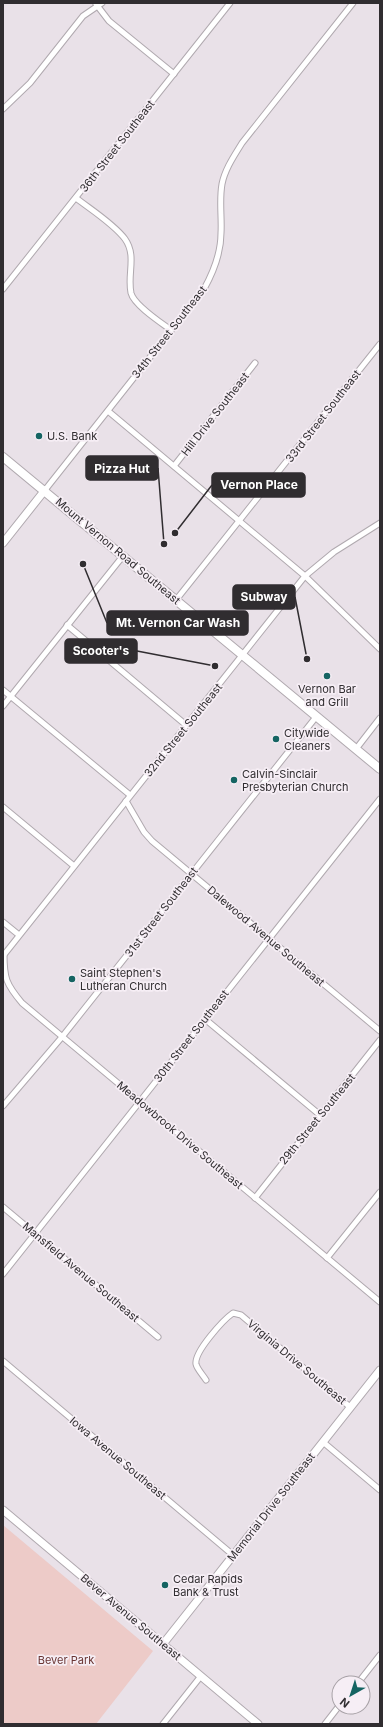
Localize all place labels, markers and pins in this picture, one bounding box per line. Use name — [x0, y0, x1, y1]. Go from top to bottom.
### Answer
place label: U.S. Bank — [47, 429, 97, 443]
marker: U.S. Bank — [34, 431, 44, 441]
callout: Pizza Hut — [86, 456, 158, 480]
callout: Vernon Place — [212, 473, 305, 497]
callout: Subway — [233, 585, 295, 609]
callout: Mt. Vernon Car Wash — [107, 611, 248, 635]
callout: Scooter's — [65, 639, 137, 663]
marker: Vernon Bar and Grill — [322, 671, 332, 681]
place label: Vernon Bar and Grill — [298, 682, 356, 709]
place label: Citywide Cleaners — [284, 726, 330, 753]
marker: Citywide Cleaners — [271, 734, 281, 744]
place label: Calvin-Sinclair Presbyterian Church — [242, 767, 349, 794]
marker: Calvin-Sinclair Presbyterian Church — [229, 775, 239, 785]
place label: Saint Stephen's Lutheran Church — [80, 966, 167, 993]
marker: Saint Stephen's Lutheran Church — [67, 974, 77, 984]
place label: Cedar Rapids Bank & Trust — [173, 1572, 243, 1599]
marker: Cedar Rapids Bank & Trust — [160, 1580, 170, 1590]

